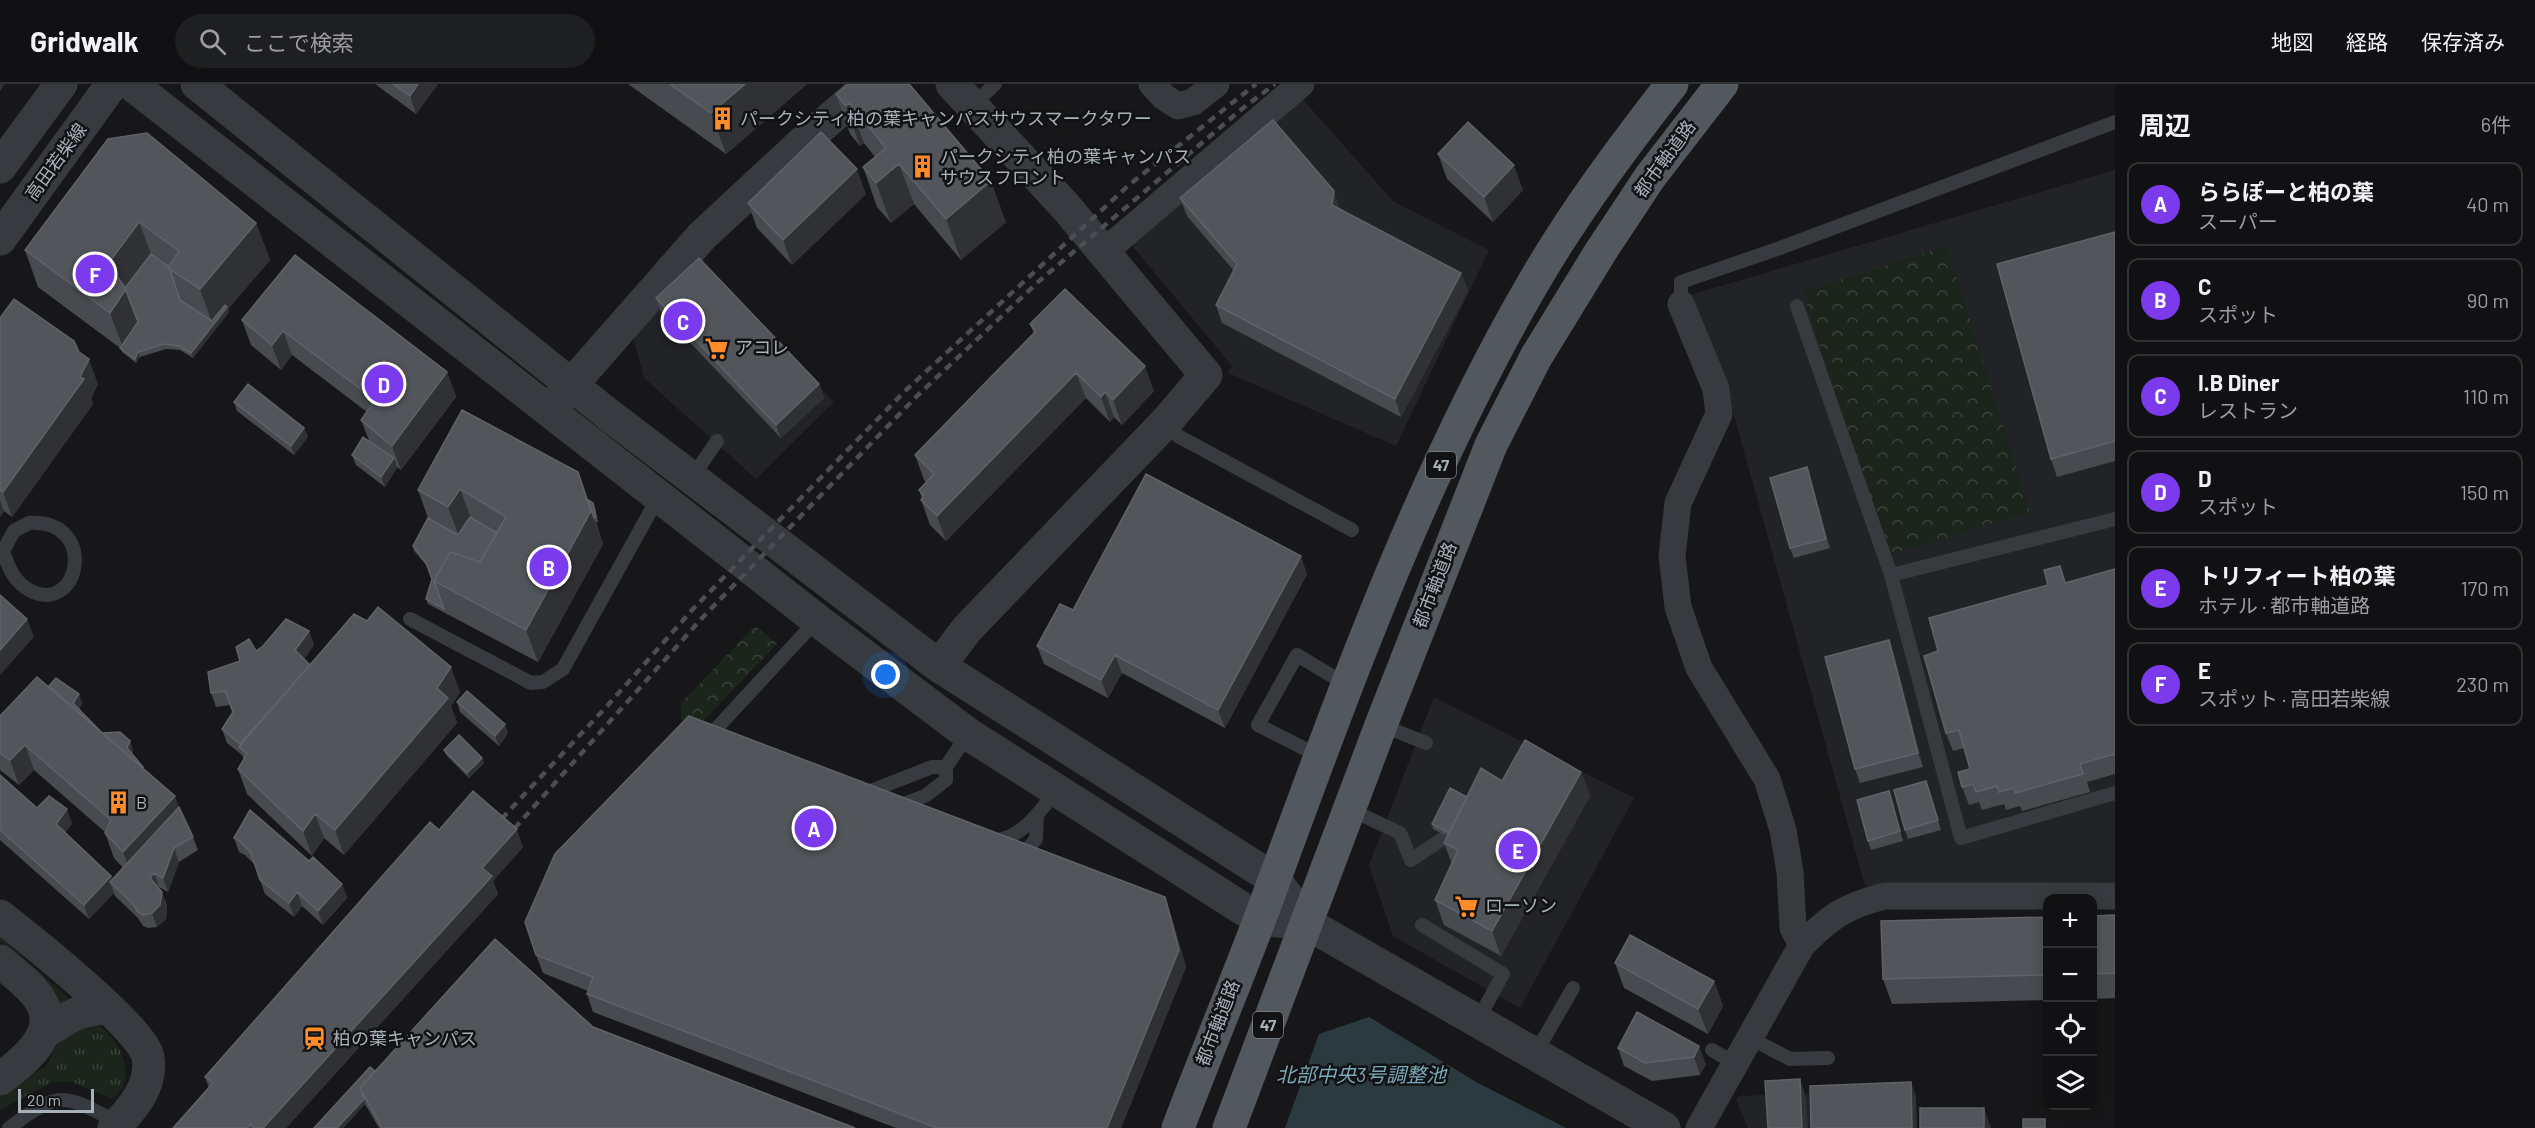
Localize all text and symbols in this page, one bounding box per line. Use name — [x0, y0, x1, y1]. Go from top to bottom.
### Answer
search box — [175, 14, 595, 68]
text: Gridwalk — [30, 24, 139, 58]
icon: search — [196, 25, 229, 58]
text: ここで検索 — [244, 29, 354, 55]
text: 地図 — [2271, 29, 2313, 54]
text: 経路 — [2346, 29, 2388, 54]
text: 保存済み — [2421, 29, 2505, 54]
building icon: パークシティ柏の葉キャンパスサウスマークタワー — [709, 106, 735, 132]
place label: パークシティ柏の葉キャンパスサウスマークタワー — [740, 107, 1152, 129]
text: 周辺 — [2139, 109, 2191, 140]
text: 6件 — [2481, 112, 2511, 136]
street label: 都市軸道路 — [1629, 116, 1700, 201]
street label: 高田若柴線 — [20, 119, 91, 204]
place label: パークシティ柏の葉キャンパス サウスフロント — [940, 145, 1191, 188]
building icon: パークシティ柏の葉キャンパス サウスフロント — [909, 154, 935, 180]
text: ららぽーと柏の葉 — [2198, 178, 2374, 204]
text: A — [2154, 192, 2167, 216]
text: 40 m — [2466, 192, 2509, 216]
text: スーパー — [2198, 209, 2278, 233]
pin: F — [76, 252, 115, 297]
text: C — [2198, 273, 2211, 299]
text: B — [2154, 288, 2167, 312]
text: 90 m — [2467, 288, 2509, 312]
pin: C — [664, 298, 702, 344]
text: スポット — [2198, 302, 2278, 326]
supermarket icon: アコレ — [704, 335, 730, 361]
place label: アコレ — [735, 336, 789, 358]
pin: D — [364, 362, 404, 406]
text: I.B Diner — [2198, 369, 2279, 395]
text: C — [2154, 384, 2167, 408]
text: 110 m — [2463, 384, 2509, 408]
text: レストラン — [2198, 398, 2298, 422]
road number: 47 — [1426, 452, 1456, 478]
text: D — [2198, 465, 2212, 491]
text: D — [2154, 480, 2167, 504]
text: 150 m — [2460, 480, 2509, 504]
text: スポット — [2198, 494, 2278, 518]
street label: 都市軸道路 — [1408, 539, 1460, 631]
pin: B — [530, 544, 568, 590]
text: トリフィート柏の葉 — [2198, 562, 2396, 588]
text: E — [2155, 576, 2166, 600]
text: 170 m — [2461, 576, 2509, 600]
text: ホテル · 都市軸道路 — [2198, 593, 2370, 617]
text: E — [2198, 657, 2211, 683]
your location — [871, 660, 900, 689]
text: F — [2155, 672, 2166, 696]
text: 230 m — [2456, 672, 2509, 696]
text: スポット · 高田若柴線 — [2198, 686, 2390, 710]
building icon: B — [105, 790, 131, 816]
place label: B — [136, 791, 147, 813]
pin: A — [794, 806, 834, 850]
pin: E — [1498, 828, 1538, 873]
supermarket icon: ローソン — [1454, 893, 1480, 919]
place label: ローソン — [1485, 894, 1557, 916]
map controls — [2043, 894, 2097, 1110]
button: + — [2043, 894, 2097, 948]
button: − — [2043, 948, 2097, 1002]
street label: 都市軸道路 — [1191, 977, 1243, 1069]
button: locate — [2043, 1002, 2097, 1056]
road number: 47 — [1253, 1012, 1283, 1038]
station icon: 柏の葉キャンパス — [302, 1026, 328, 1052]
place label: 柏の葉キャンパス — [333, 1027, 477, 1049]
button: layers — [2043, 1056, 2097, 1110]
water label: 北部中央3号調整池 — [1276, 1062, 1448, 1086]
scale bar — [18, 1086, 94, 1114]
text: 20 m — [27, 1090, 61, 1109]

